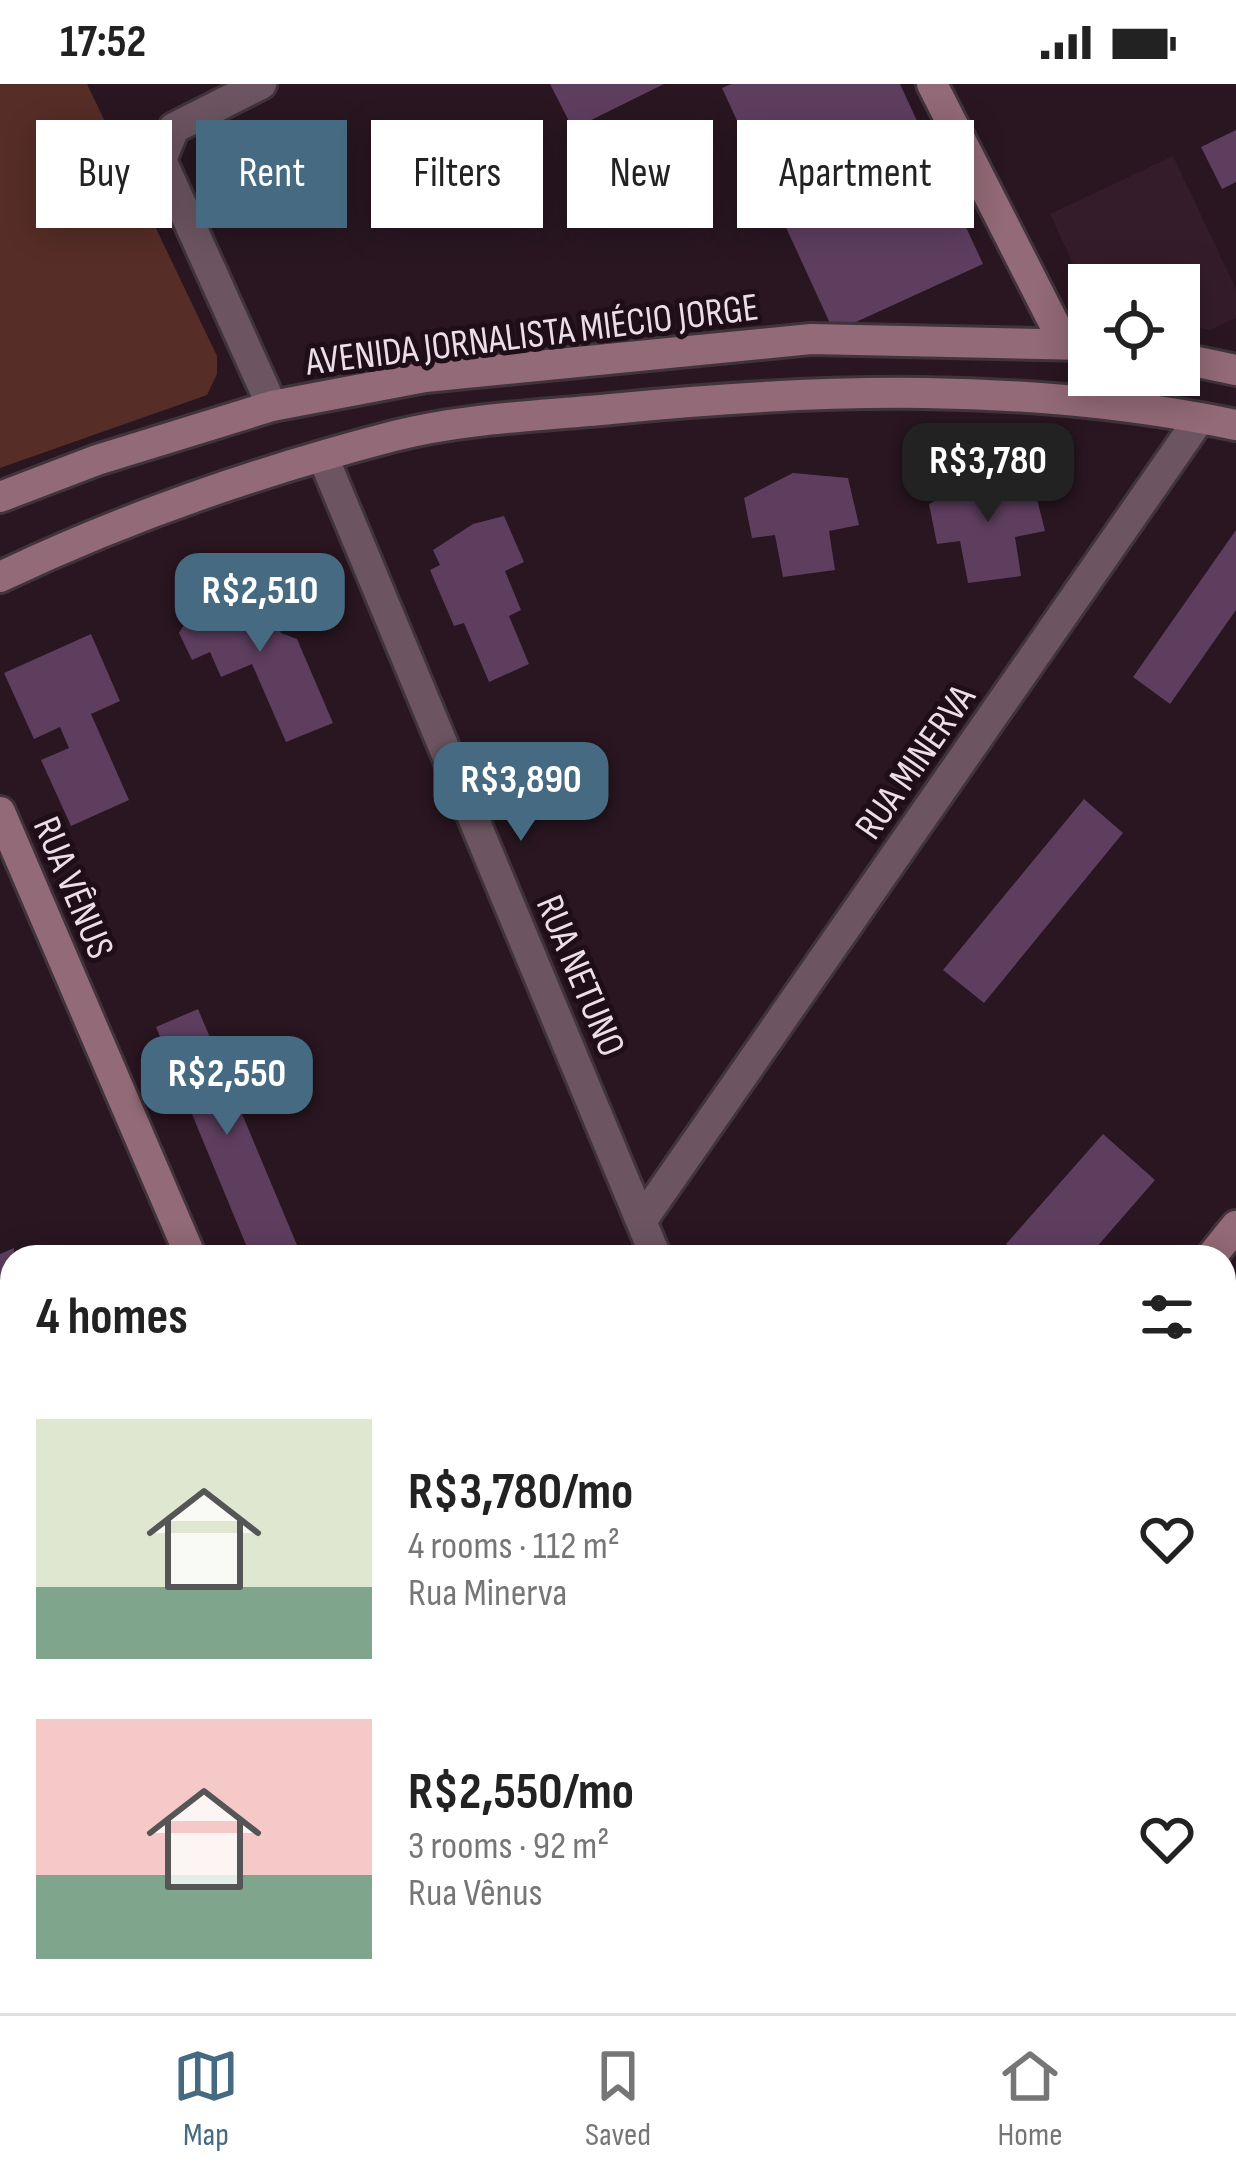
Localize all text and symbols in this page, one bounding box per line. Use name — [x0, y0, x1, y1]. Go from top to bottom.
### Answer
text: 17:52 — [60, 15, 146, 70]
chip: Buy — [36, 120, 172, 228]
chip: Rent — [196, 120, 347, 228]
chip: Filters — [371, 120, 543, 228]
chip: New — [567, 120, 713, 228]
chip: Apartment — [737, 120, 974, 228]
map controls — [1068, 264, 1200, 396]
button: locate — [1068, 264, 1200, 396]
street label: AVENIDA JORNALISTA MIÉCIO JORGE — [302, 284, 761, 387]
pin: R$3,780 — [877, 423, 1099, 525]
text: R$3,780 — [929, 438, 1047, 485]
pin: R$2,510 — [149, 553, 371, 655]
text: R$2,510 — [202, 568, 318, 615]
street label: RUA MINERVA — [846, 676, 986, 849]
pin: R$3,890 — [410, 742, 632, 844]
text: R$3,890 — [460, 757, 582, 804]
street label: RUA VÊNUS — [22, 810, 123, 966]
street label: RUA NETUNO — [525, 889, 635, 1063]
pin: R$2,550 — [116, 1036, 338, 1138]
text: R$2,550 — [168, 1051, 286, 1098]
icon: filters — [1134, 1284, 1200, 1350]
text: 4 homes — [36, 1287, 188, 1348]
text: R$3,780/mo — [408, 1462, 633, 1523]
icon: home — [132, 1467, 276, 1611]
icon: heart — [1134, 1506, 1200, 1572]
text: 4 rooms · 112 m² — [408, 1523, 620, 1570]
text: Rua Minerva — [408, 1570, 567, 1617]
text: R$2,550/mo — [408, 1762, 634, 1823]
icon: home — [132, 1767, 276, 1911]
icon: heart — [1134, 1806, 1200, 1872]
text: 3 rooms · 92 m² — [408, 1823, 609, 1870]
text: Rua Vênus — [408, 1870, 543, 1917]
tab: Map — [173, 2043, 239, 2155]
tab: Saved — [585, 2043, 651, 2155]
tab: Home — [997, 2043, 1063, 2155]

